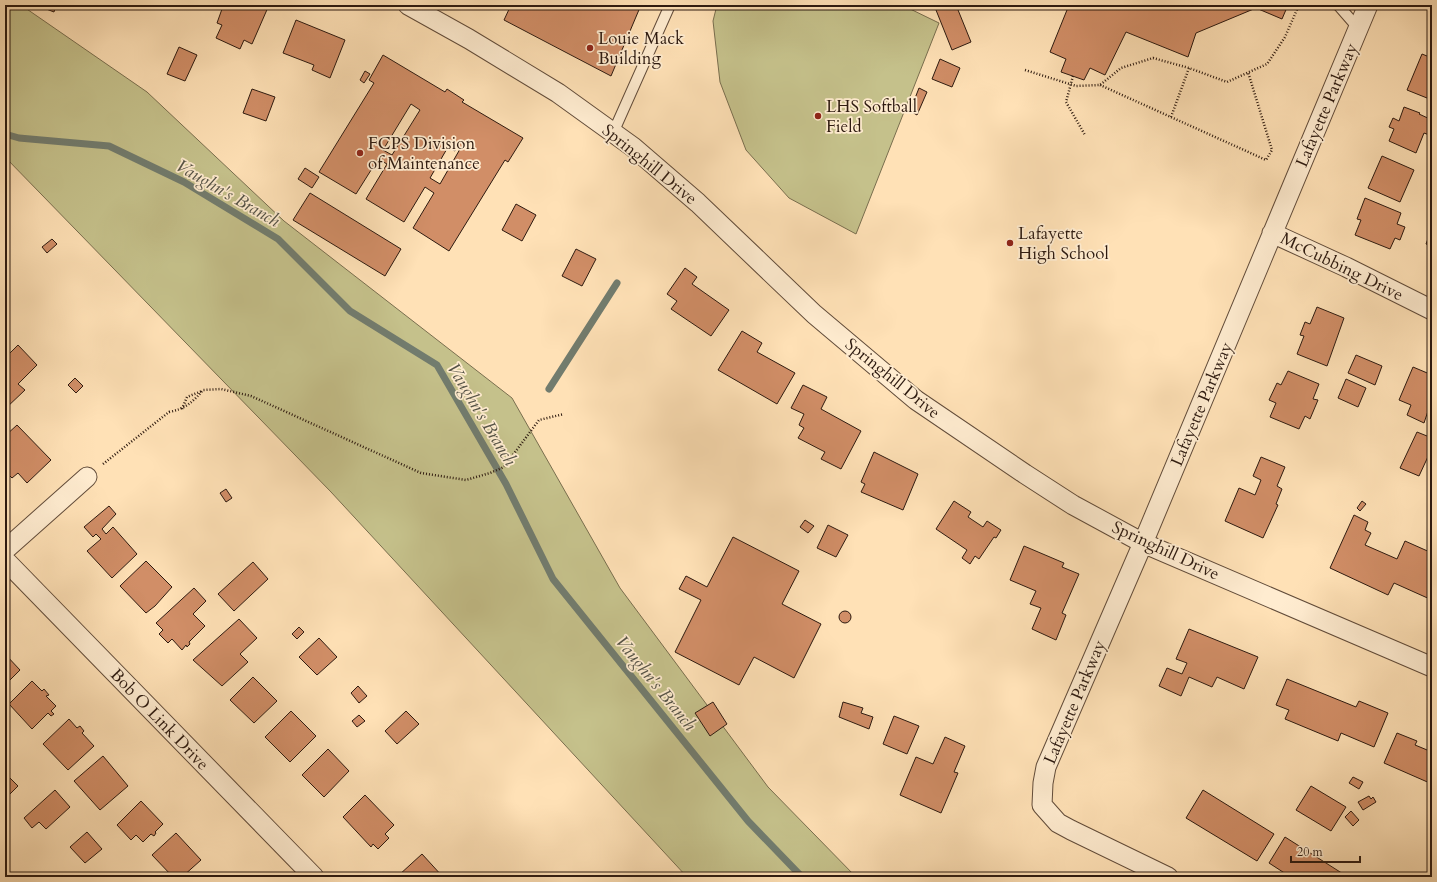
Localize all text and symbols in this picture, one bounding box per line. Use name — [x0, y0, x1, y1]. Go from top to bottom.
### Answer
place label: Louie Mack Building — [598, 27, 685, 70]
street label: Lafayette Parkway — [1290, 40, 1363, 171]
marker: Louie Mack Building — [585, 43, 595, 53]
place label: LHS Softball Field — [826, 95, 918, 138]
marker: LHS Softball Field — [813, 111, 823, 121]
street label: Springhill Drive — [597, 119, 702, 210]
place label: FCPS Division of Maintenance — [368, 132, 480, 175]
marker: FCPS Division of Maintenance — [355, 148, 365, 158]
water label: Vaughn's Branch — [171, 153, 285, 234]
place label: Lafayette High School — [1018, 222, 1109, 265]
street label: McCubbing Drive — [1277, 227, 1407, 306]
marker: Lafayette High School — [1005, 238, 1015, 248]
street label: Springhill Drive — [840, 333, 945, 424]
street label: Lafayette Parkway — [1165, 339, 1238, 470]
water label: Vaughn's Branch — [441, 358, 522, 471]
street label: Springhill Drive — [1108, 515, 1223, 585]
water label: Vaughn's Branch — [609, 630, 702, 737]
street label: Lafayette Parkway — [1038, 637, 1111, 768]
street label: Bob O Link Drive — [105, 663, 214, 775]
scale bar — [1291, 838, 1360, 864]
text: 20 m — [1297, 844, 1324, 860]

